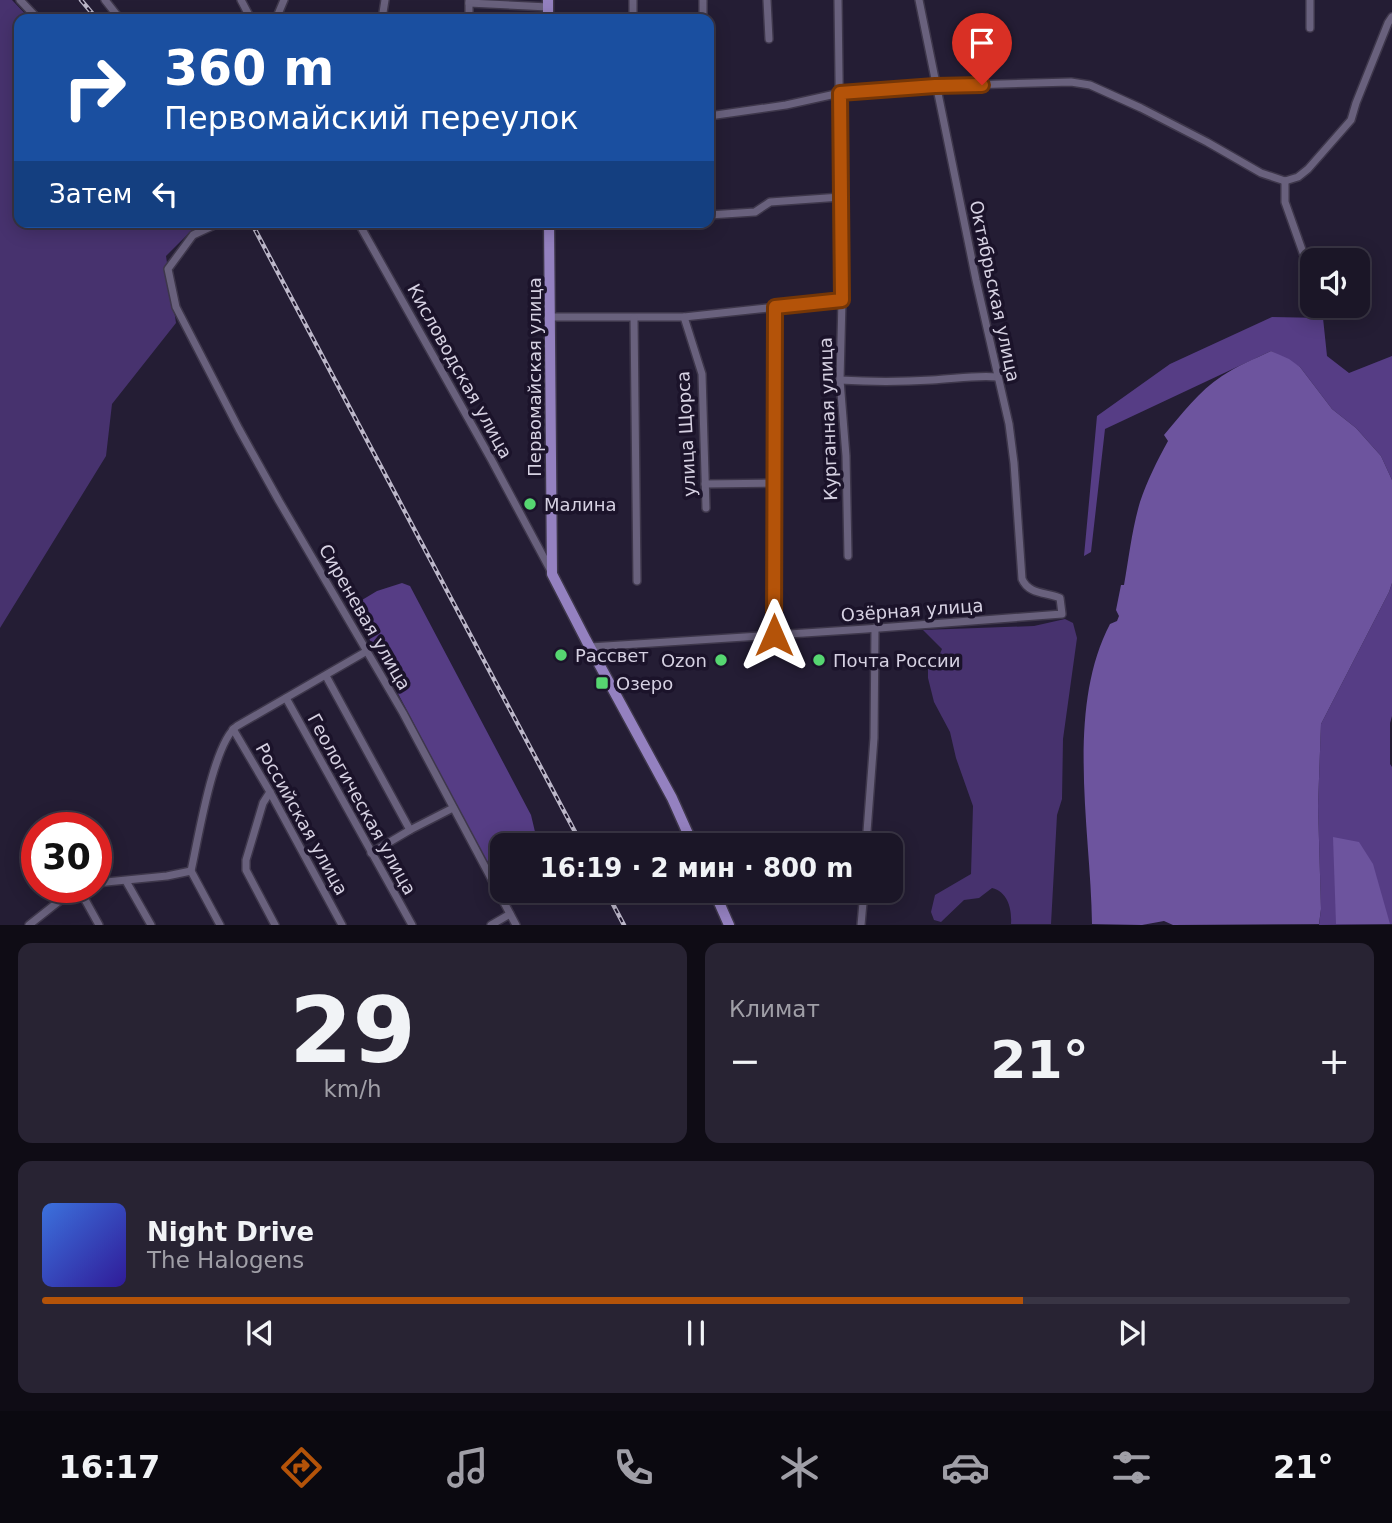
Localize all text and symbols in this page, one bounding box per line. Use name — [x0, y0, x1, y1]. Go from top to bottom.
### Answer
pin — [952, 13, 1012, 85]
icon: arrive — [963, 24, 1001, 62]
text: 360 m — [164, 40, 334, 97]
icon: right — [49, 42, 140, 133]
text: Первомайский переулок — [164, 99, 579, 137]
icon: left — [146, 175, 184, 213]
text: Затем — [49, 179, 132, 209]
street label: Октябрьская улица — [965, 198, 1025, 384]
map controls — [1300, 248, 1370, 318]
button: sound — [1300, 248, 1370, 318]
street label: Первомайская улица — [524, 277, 545, 477]
street label: Кисловодская улица — [403, 280, 517, 462]
street label: Курганная улица — [815, 337, 841, 501]
street label: улица Щорса — [672, 371, 700, 497]
place label: Малина — [544, 494, 617, 515]
marker: Малина — [522, 496, 538, 512]
street label: Сиреневая улица — [315, 540, 415, 694]
street label: Озёрная улица — [840, 595, 984, 625]
position arrow — [737, 598, 811, 672]
place label: Рассвет — [575, 645, 649, 666]
marker: Рассвет — [553, 647, 569, 663]
place label: Ozon — [661, 650, 707, 671]
place label: Почта России — [833, 650, 960, 671]
marker: Ozon — [713, 652, 729, 668]
marker: Почта России — [811, 652, 827, 668]
place label: Озеро — [616, 673, 673, 694]
marker: Озеро — [594, 675, 610, 691]
street label: Геологическая улица — [303, 710, 421, 898]
street label: Российская улица — [251, 739, 353, 899]
speed limit sign: 30 — [21, 812, 112, 903]
text: 16:19 · 2 мин · 800 m — [540, 853, 853, 883]
text: 29 — [289, 978, 416, 1083]
text: Климат — [729, 996, 820, 1022]
text: 21° — [990, 1030, 1089, 1090]
text: − — [729, 1039, 761, 1083]
text: + — [1318, 1039, 1350, 1083]
text: km/h — [323, 1076, 382, 1102]
text: Night Drive — [147, 1217, 314, 1247]
text: The Halogens — [147, 1247, 304, 1273]
icon: previous — [241, 1314, 279, 1352]
icon: pause — [677, 1314, 715, 1352]
icon: next — [1113, 1314, 1151, 1352]
icon: directions — [277, 1443, 326, 1492]
icon: music — [443, 1443, 492, 1492]
icon: phone — [609, 1443, 658, 1492]
icon: climate — [775, 1443, 824, 1492]
icon: car — [941, 1443, 990, 1492]
icon: filters — [1107, 1443, 1156, 1492]
text: 16:17 — [58, 1448, 160, 1486]
text: 21° — [1273, 1448, 1333, 1486]

